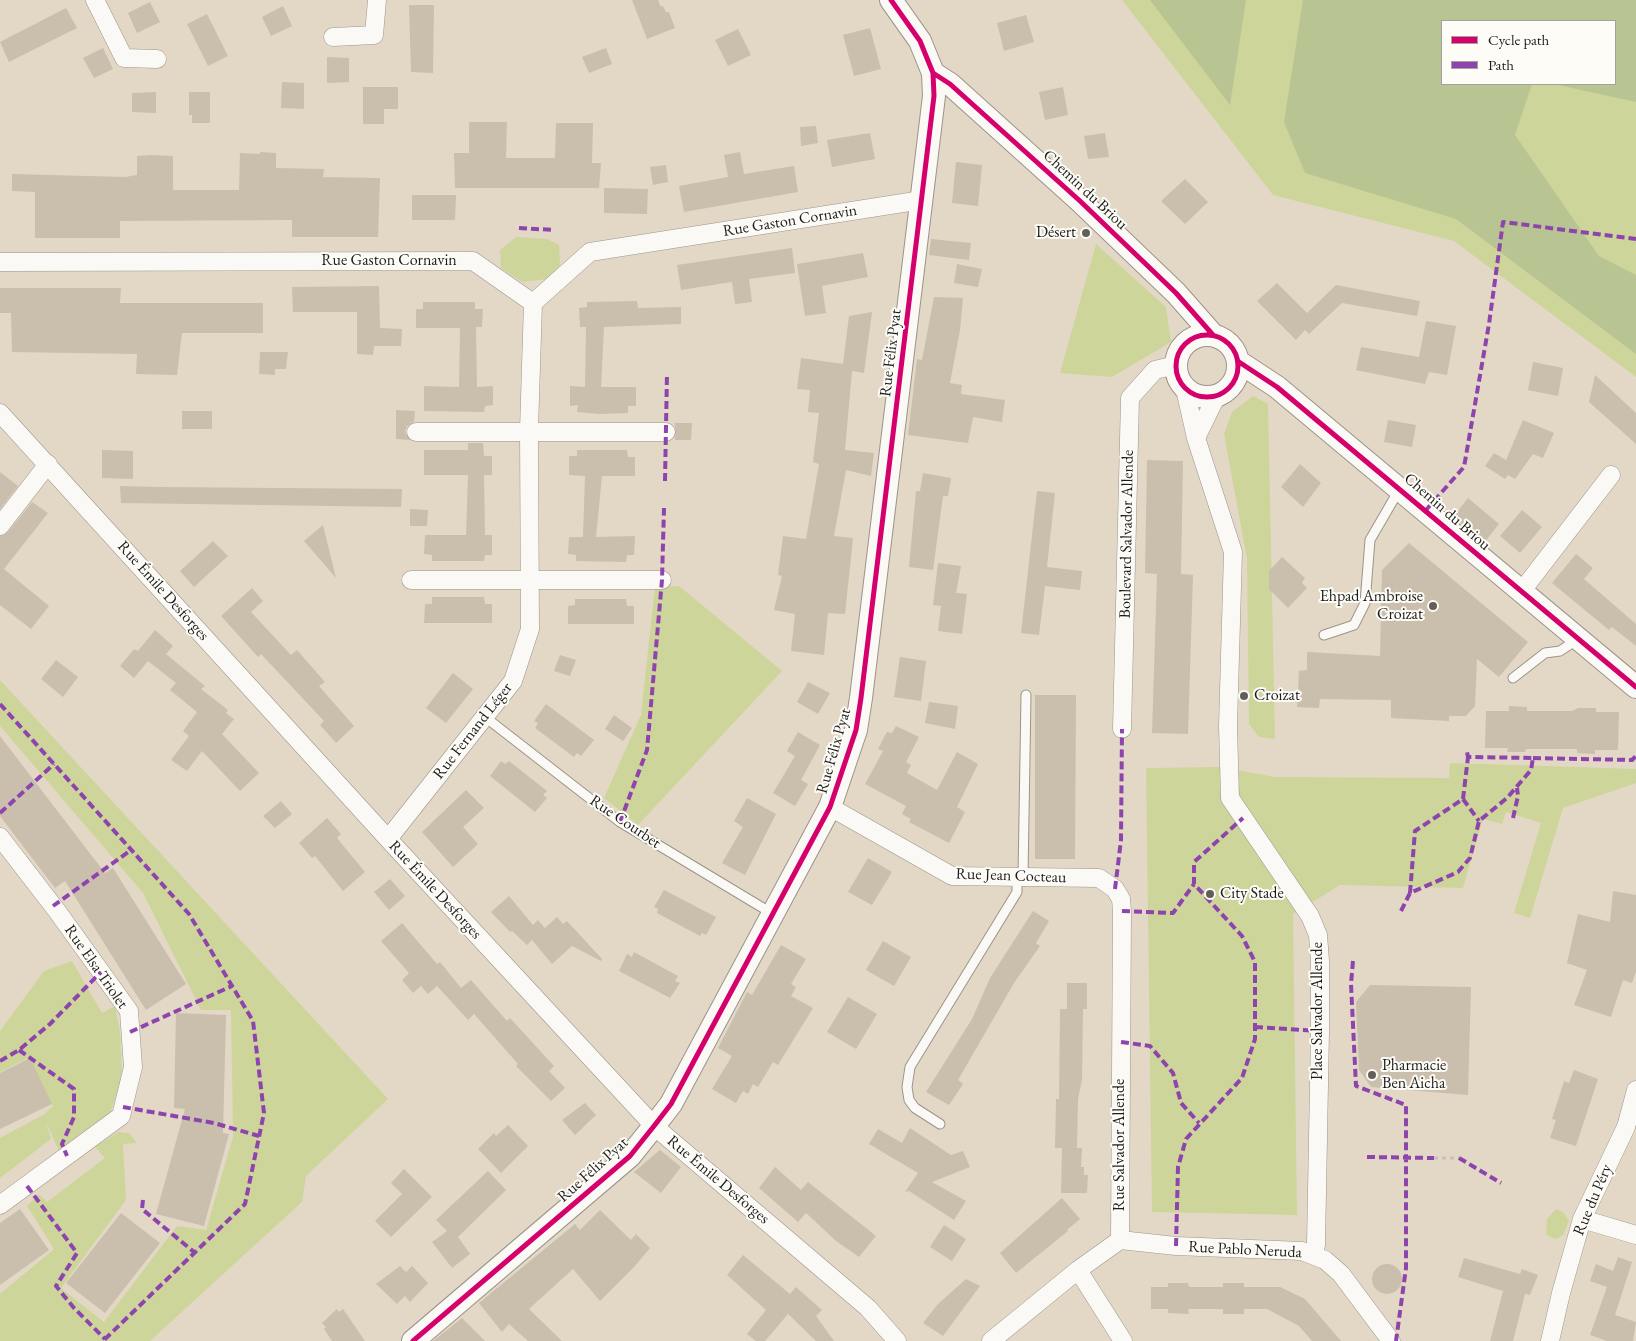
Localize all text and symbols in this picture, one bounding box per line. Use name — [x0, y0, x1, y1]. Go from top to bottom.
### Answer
legend — [1441, 20, 1616, 85]
text: Cycle path — [1488, 30, 1549, 49]
text: Path — [1488, 55, 1514, 74]
street label: Chemin du Briou — [1039, 146, 1131, 234]
street label: Rue Gaston Cornavin — [722, 201, 858, 241]
place label: Désert — [1036, 223, 1076, 243]
marker: Désert — [1080, 227, 1092, 239]
street label: Rue Gaston Cornavin — [321, 251, 457, 271]
street label: Rue Félix Pyat — [876, 308, 906, 398]
street label: Boulevard Salvador Allende — [1116, 449, 1138, 619]
street label: Chemin du Briou — [1400, 469, 1494, 555]
street label: Rue Émile Desforges — [113, 537, 213, 645]
place label: Ehpad Ambroise Croizat — [1320, 587, 1423, 625]
marker: Ehpad Ambroise Croizat — [1427, 600, 1439, 612]
street label: Rue Fernand Léger — [429, 679, 517, 783]
place label: Croizat — [1254, 686, 1300, 706]
marker: Croizat — [1238, 690, 1250, 702]
street label: Rue Félix Pyat — [813, 706, 855, 796]
street label: Rue Courbet — [586, 791, 664, 853]
street label: Rue Émile Desforges — [384, 837, 486, 943]
street label: Rue Jean Cocteau — [955, 864, 1067, 888]
place label: City Stade — [1220, 884, 1284, 904]
marker: City Stade — [1204, 888, 1216, 900]
street label: Rue Elsa Triolet — [60, 921, 132, 1013]
street label: Place Salvador Allende — [1308, 942, 1328, 1080]
place label: Pharmacie Ben Aicha — [1382, 1056, 1446, 1094]
marker: Pharmacie Ben Aicha — [1366, 1069, 1378, 1081]
street label: Rue Salvador Allende — [1110, 1079, 1130, 1211]
street label: Rue Émile Desforges — [663, 1132, 773, 1228]
street label: Rue Félix Pyat — [554, 1133, 632, 1207]
street label: Rue du Péry — [1569, 1161, 1617, 1239]
street label: Rue Pablo Neruda — [1188, 1237, 1302, 1263]

